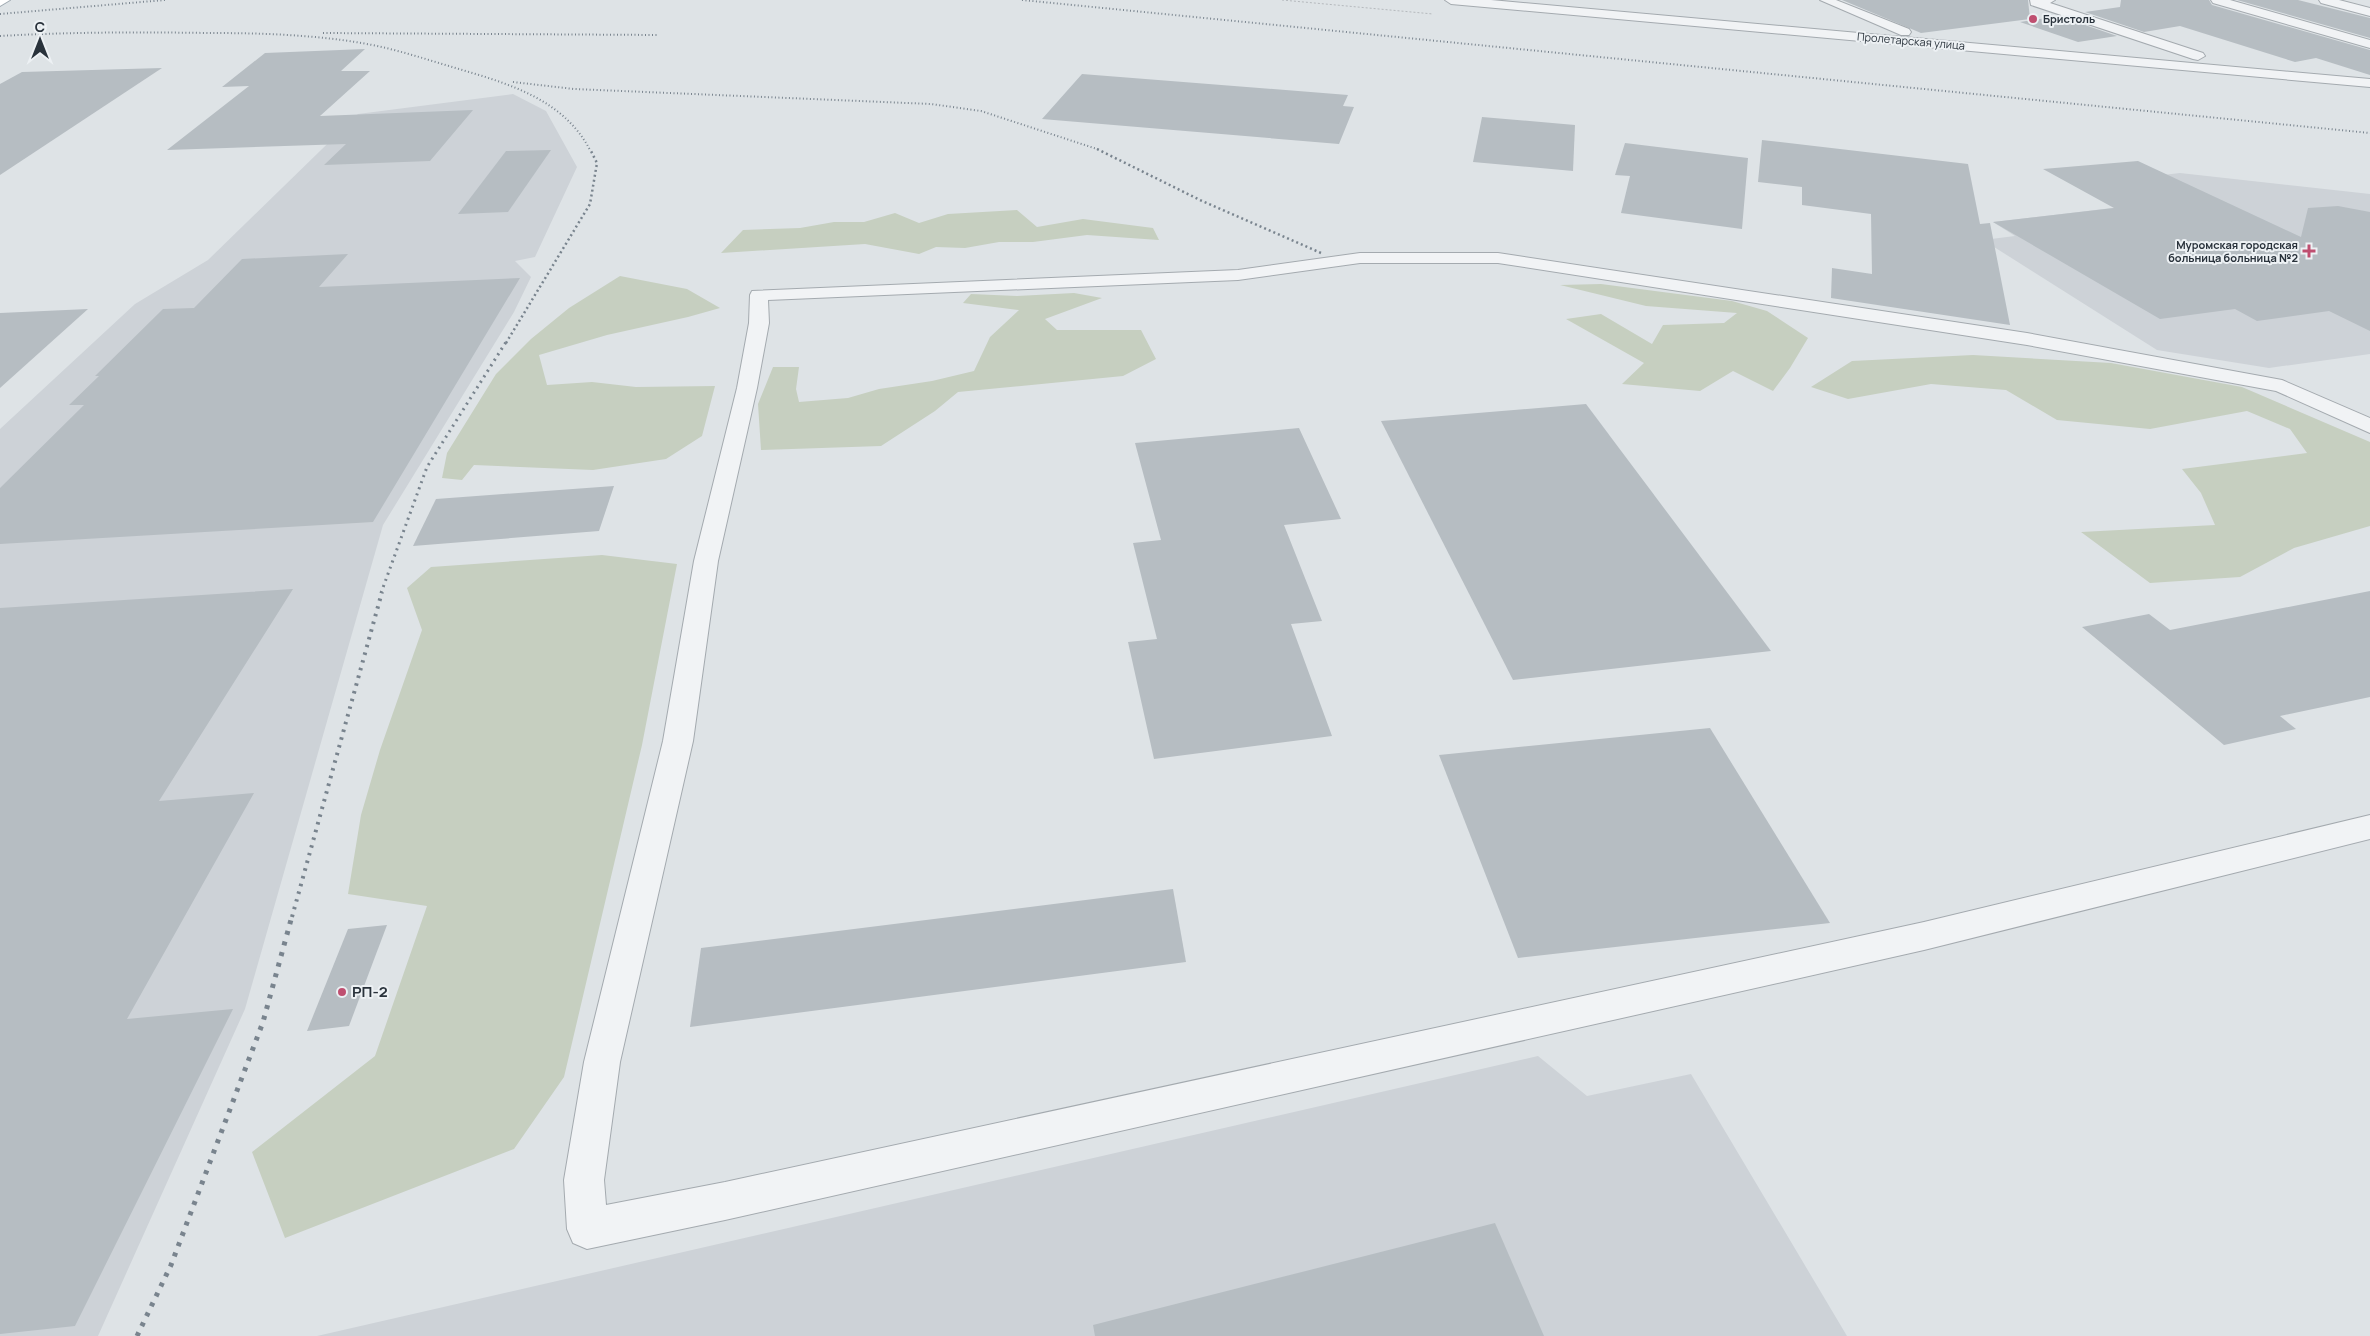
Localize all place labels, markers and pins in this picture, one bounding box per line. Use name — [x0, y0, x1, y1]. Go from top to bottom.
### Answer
place label: Бристоль — [2043, 11, 2095, 26]
marker: Бристоль — [2027, 13, 2039, 25]
place label: Муромская городская больница больница №2 — [2168, 237, 2298, 265]
marker: Муромская городская больница больница №2 — [2302, 244, 2316, 258]
place label: РП-2 — [352, 981, 388, 1002]
marker: РП-2 — [336, 986, 348, 998]

